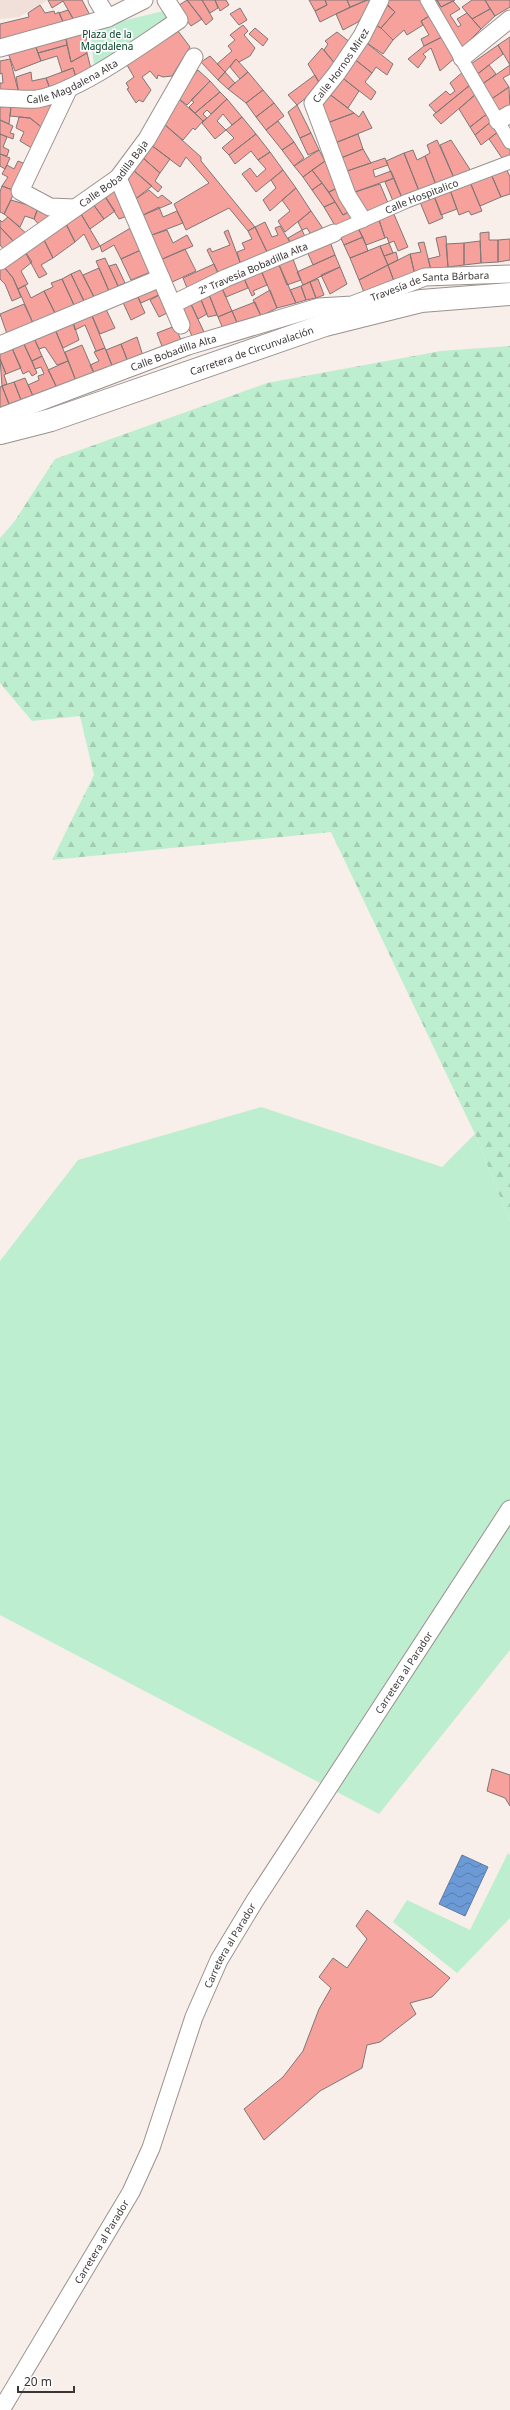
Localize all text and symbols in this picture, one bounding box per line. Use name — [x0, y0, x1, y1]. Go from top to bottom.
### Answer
street label: Calle Hornos Mirez — [309, 26, 372, 106]
park label: Plaza de la Magdalena — [81, 27, 133, 53]
street label: Calle Magdalena Alta — [27, 56, 120, 106]
street label: Calle Bobadilla Baja — [76, 137, 151, 210]
street label: Calle Hospitalico — [383, 175, 460, 217]
street label: 2ª Travesía Bobadilla Alta — [196, 239, 310, 297]
street label: Travesía de Santa Bárbara — [368, 268, 489, 304]
street label: Carretera de Circunvalación — [188, 322, 315, 378]
street label: Calle Bobadilla Alta — [128, 331, 218, 374]
street label: Carretera al Parador — [372, 1629, 435, 1716]
street label: Carretera al Parador — [201, 1900, 259, 1990]
street label: Carretera al Parador — [71, 2197, 132, 2286]
scale bar — [18, 2368, 74, 2394]
text: 20 m — [24, 2373, 52, 2390]

